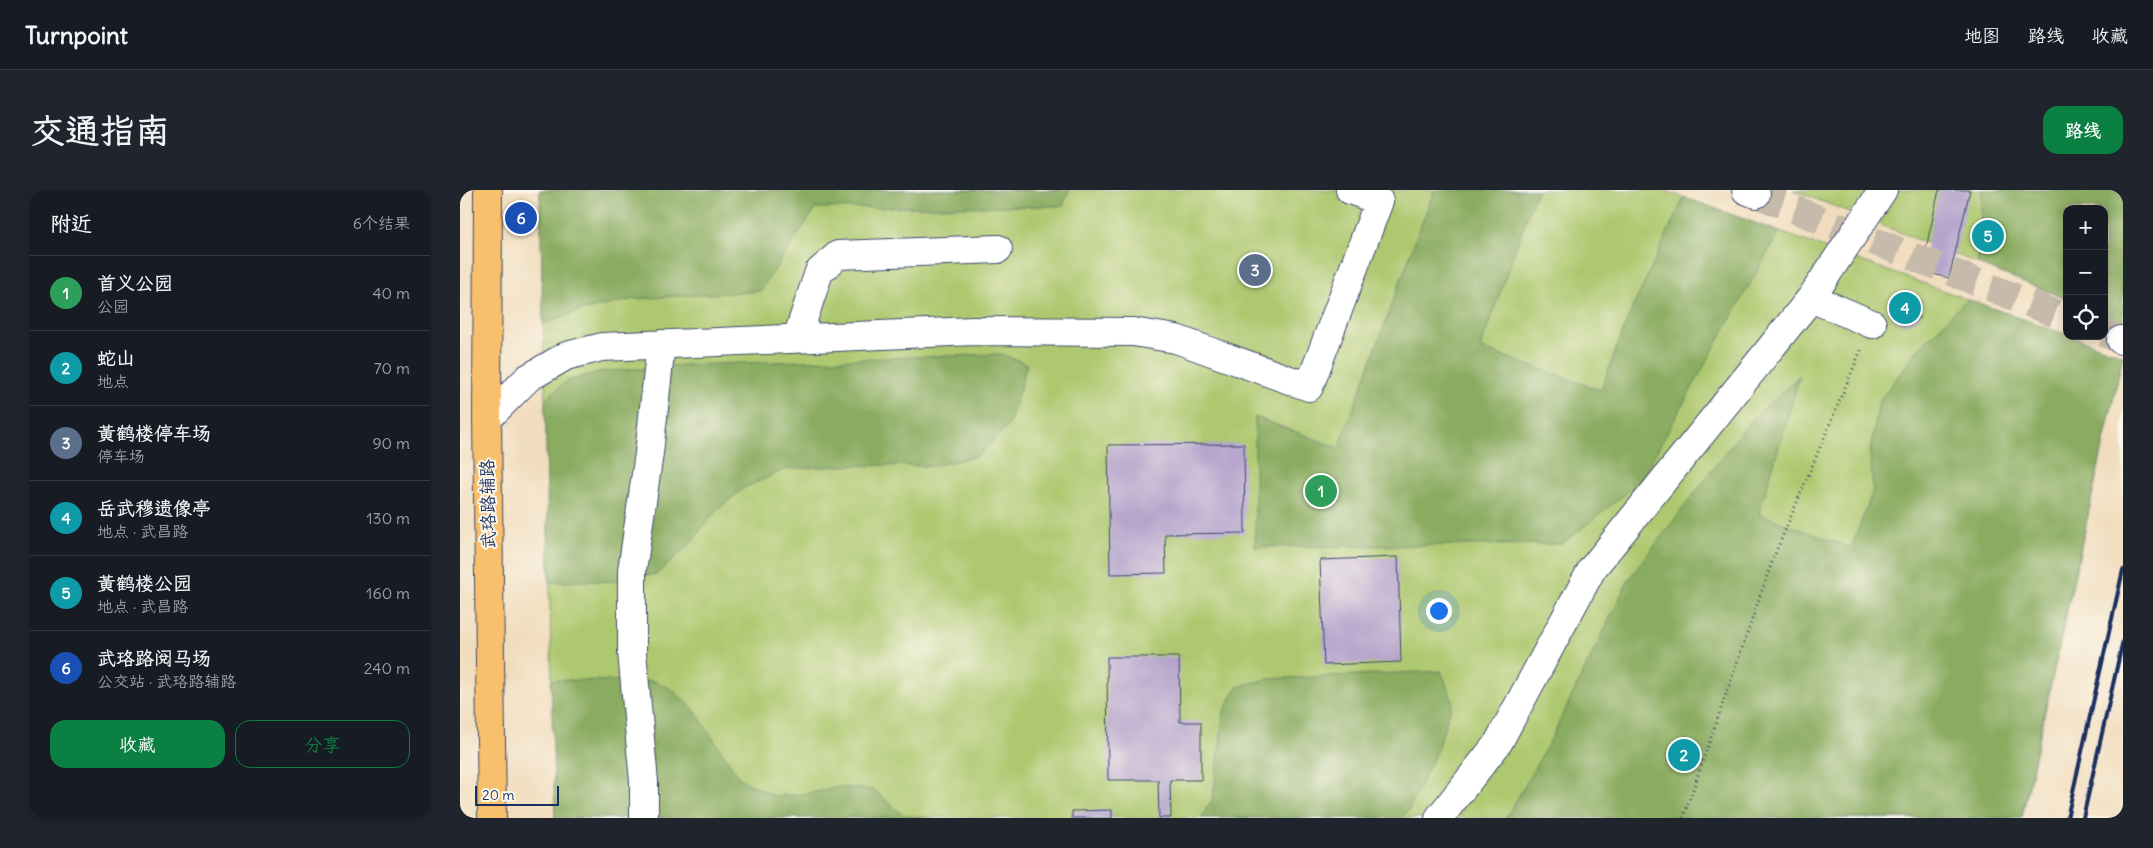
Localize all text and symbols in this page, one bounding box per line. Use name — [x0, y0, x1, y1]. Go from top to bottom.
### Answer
text: Turnpoint — [25, 20, 128, 50]
text: 地图 — [1964, 24, 2000, 47]
text: 路线 — [2028, 24, 2064, 47]
text: 收藏 — [2092, 24, 2128, 47]
button: 路线 — [2043, 106, 2123, 154]
text: 交通指南 — [30, 108, 170, 152]
pin: 6 — [505, 199, 537, 237]
map controls — [2063, 205, 2108, 340]
button: + — [2063, 205, 2108, 250]
text: 附近 — [50, 210, 92, 237]
text: 6个结果 — [353, 213, 410, 233]
pin: 5 — [1972, 217, 2004, 255]
button: − — [2063, 250, 2108, 295]
pin: 3 — [1239, 251, 1271, 289]
text: 首义公园 — [97, 271, 173, 295]
text: 1 — [63, 283, 69, 303]
text: 40 m — [372, 283, 410, 303]
pin: 4 — [1889, 289, 1921, 327]
button: locate — [2063, 295, 2108, 340]
text: 公园 — [97, 296, 129, 316]
text: 蛇山 — [97, 346, 135, 370]
text: 2 — [62, 358, 70, 378]
text: 70 m — [374, 358, 410, 378]
text: 地点 — [97, 371, 129, 391]
text: 黄鹤楼停车场 — [97, 421, 211, 445]
text: 3 — [61, 433, 71, 453]
text: 90 m — [372, 433, 410, 453]
text: 停车场 — [97, 446, 145, 466]
street label: 武珞路辅路 — [475, 459, 500, 549]
pin: 1 — [1305, 472, 1337, 510]
text: 岳武穆遗像亭 — [97, 496, 211, 520]
text: 4 — [61, 508, 71, 528]
text: 130 m — [366, 508, 410, 528]
text: 地点 · 武昌路 — [97, 521, 188, 541]
text: 黄鹤楼公园 — [97, 571, 192, 595]
text: 5 — [61, 583, 71, 603]
text: 160 m — [366, 583, 410, 603]
text: 地点 · 武昌路 — [97, 596, 188, 616]
your location — [1426, 598, 1452, 624]
text: 武珞路阅马场 — [97, 646, 211, 670]
text: 6 — [61, 658, 71, 678]
text: 240 m — [364, 658, 410, 678]
text: 公交站 · 武珞路辅路 — [97, 671, 236, 691]
button: 收藏 — [50, 720, 225, 768]
button: 分享 — [235, 720, 410, 768]
pin: 2 — [1668, 736, 1700, 774]
scale bar — [475, 783, 559, 806]
text: 20 m — [482, 786, 515, 804]

